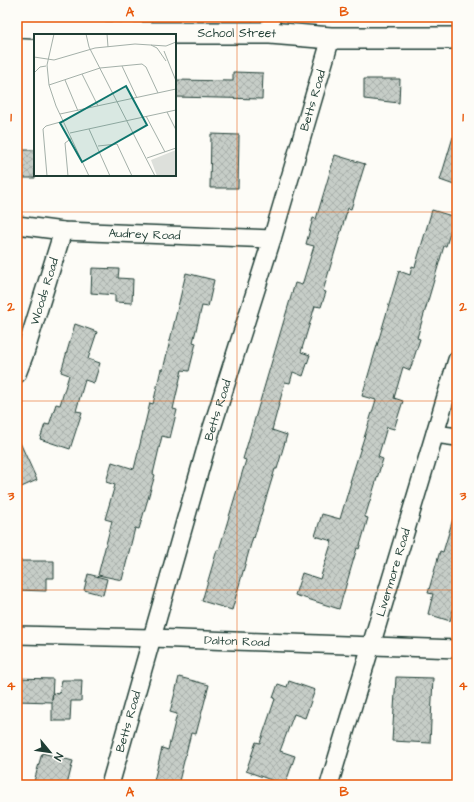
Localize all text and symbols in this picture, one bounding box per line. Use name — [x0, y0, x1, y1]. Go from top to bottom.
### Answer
text: A — [126, 3, 135, 21]
text: B — [339, 3, 349, 21]
street label: School Street — [198, 25, 277, 42]
inset map — [34, 34, 176, 176]
street label: Betts Road — [296, 68, 330, 133]
text: 1 — [10, 108, 12, 126]
text: 1 — [462, 108, 464, 126]
street label: Audrey Road — [108, 224, 181, 244]
street label: Woods Road — [26, 256, 63, 327]
text: 2 — [6, 298, 15, 316]
text: 2 — [458, 298, 467, 316]
street label: Betts Road — [200, 377, 235, 443]
text: 3 — [7, 487, 15, 505]
text: 3 — [459, 487, 467, 505]
street label: Livermore Road — [372, 526, 414, 619]
street label: Dalton Road — [204, 631, 270, 651]
text: 4 — [7, 677, 16, 695]
text: 4 — [459, 677, 468, 695]
street label: Betts Road — [111, 689, 145, 754]
north arrow — [30, 732, 70, 772]
text: N — [50, 750, 67, 763]
text: A — [126, 783, 135, 801]
text: B — [339, 783, 349, 801]

